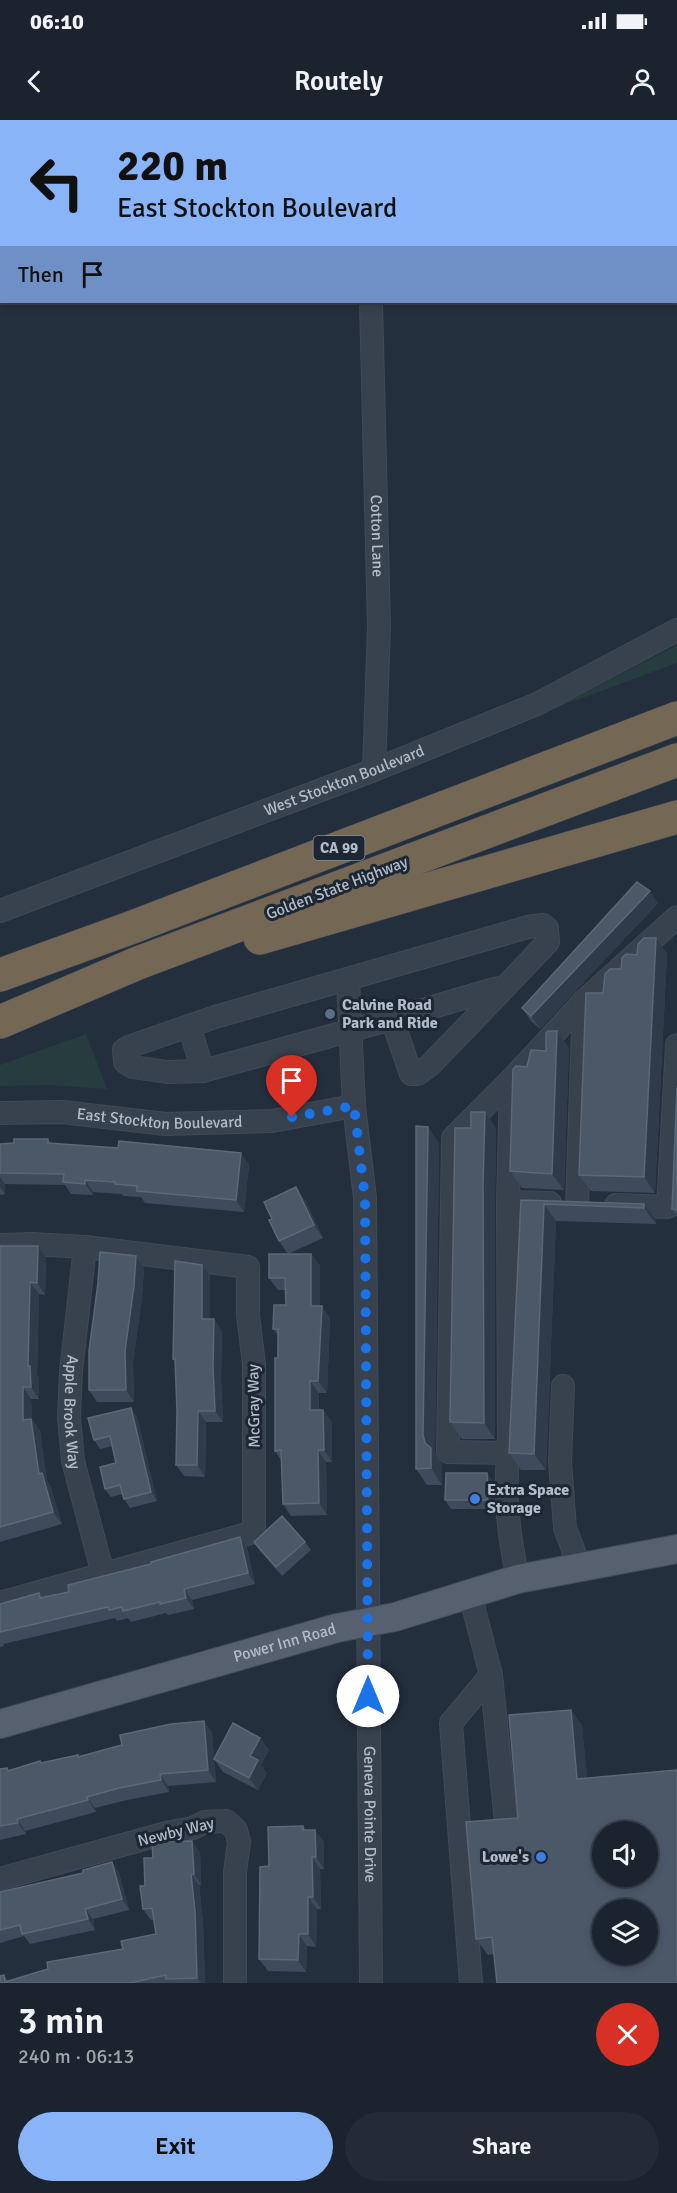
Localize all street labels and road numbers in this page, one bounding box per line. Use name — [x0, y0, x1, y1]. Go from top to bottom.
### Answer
street label: Cotton Lane — [366, 494, 388, 577]
street label: West Stockton Boulevard — [261, 741, 427, 821]
road number: CA 99 — [314, 836, 364, 860]
street label: Golden State Highway — [263, 852, 411, 924]
street label: East Stockton Boulevard — [76, 1104, 243, 1134]
street label: Apple Brook Way — [59, 1354, 85, 1472]
street label: McGray Way — [243, 1363, 265, 1448]
street label: Power Inn Road — [231, 1619, 338, 1667]
street label: Geneva Pointe Drive — [359, 1746, 380, 1883]
street label: Newby Way — [136, 1813, 217, 1851]

